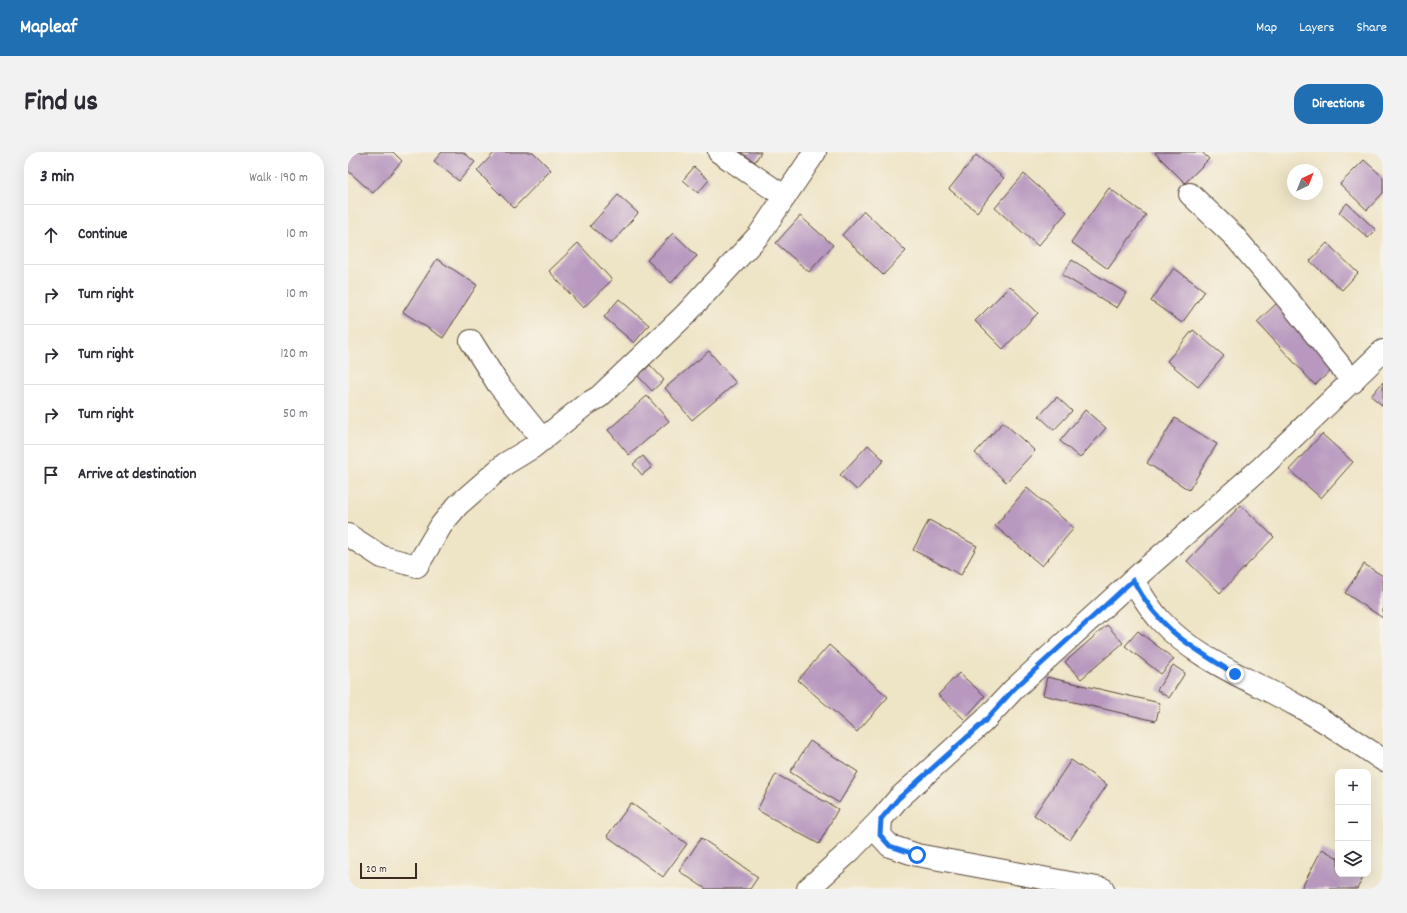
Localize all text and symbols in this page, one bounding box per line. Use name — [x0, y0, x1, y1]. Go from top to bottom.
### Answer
text: Mapleaf — [20, 15, 77, 42]
text: Map — [1256, 18, 1277, 38]
text: Layers — [1299, 18, 1334, 38]
text: Share — [1356, 18, 1387, 38]
text: Find us — [24, 84, 98, 124]
button: Directions — [1294, 84, 1383, 124]
north arrow — [1287, 164, 1323, 200]
text: 3 min — [40, 166, 74, 190]
text: Walk · 190 m — [249, 169, 308, 188]
icon: ahead — [40, 224, 62, 246]
text: Continue — [78, 224, 127, 246]
text: 10 m — [286, 225, 308, 244]
icon: right — [40, 284, 62, 306]
text: Turn right — [78, 284, 134, 306]
text: 10 m — [286, 285, 308, 304]
icon: right — [40, 344, 62, 366]
text: Turn right — [78, 344, 134, 366]
text: 120 m — [280, 345, 308, 364]
icon: right — [40, 404, 62, 426]
text: Turn right — [78, 404, 134, 426]
text: 50 m — [283, 405, 308, 424]
icon: arrive — [40, 464, 62, 486]
text: Arrive at destination — [78, 464, 196, 486]
route end — [1226, 665, 1244, 683]
map controls — [1335, 769, 1371, 877]
button: + — [1335, 769, 1371, 805]
button: − — [1335, 805, 1371, 841]
button: layers — [1335, 841, 1371, 877]
route start — [908, 846, 926, 864]
scale bar — [360, 861, 417, 880]
text: 20 m — [366, 862, 387, 878]

